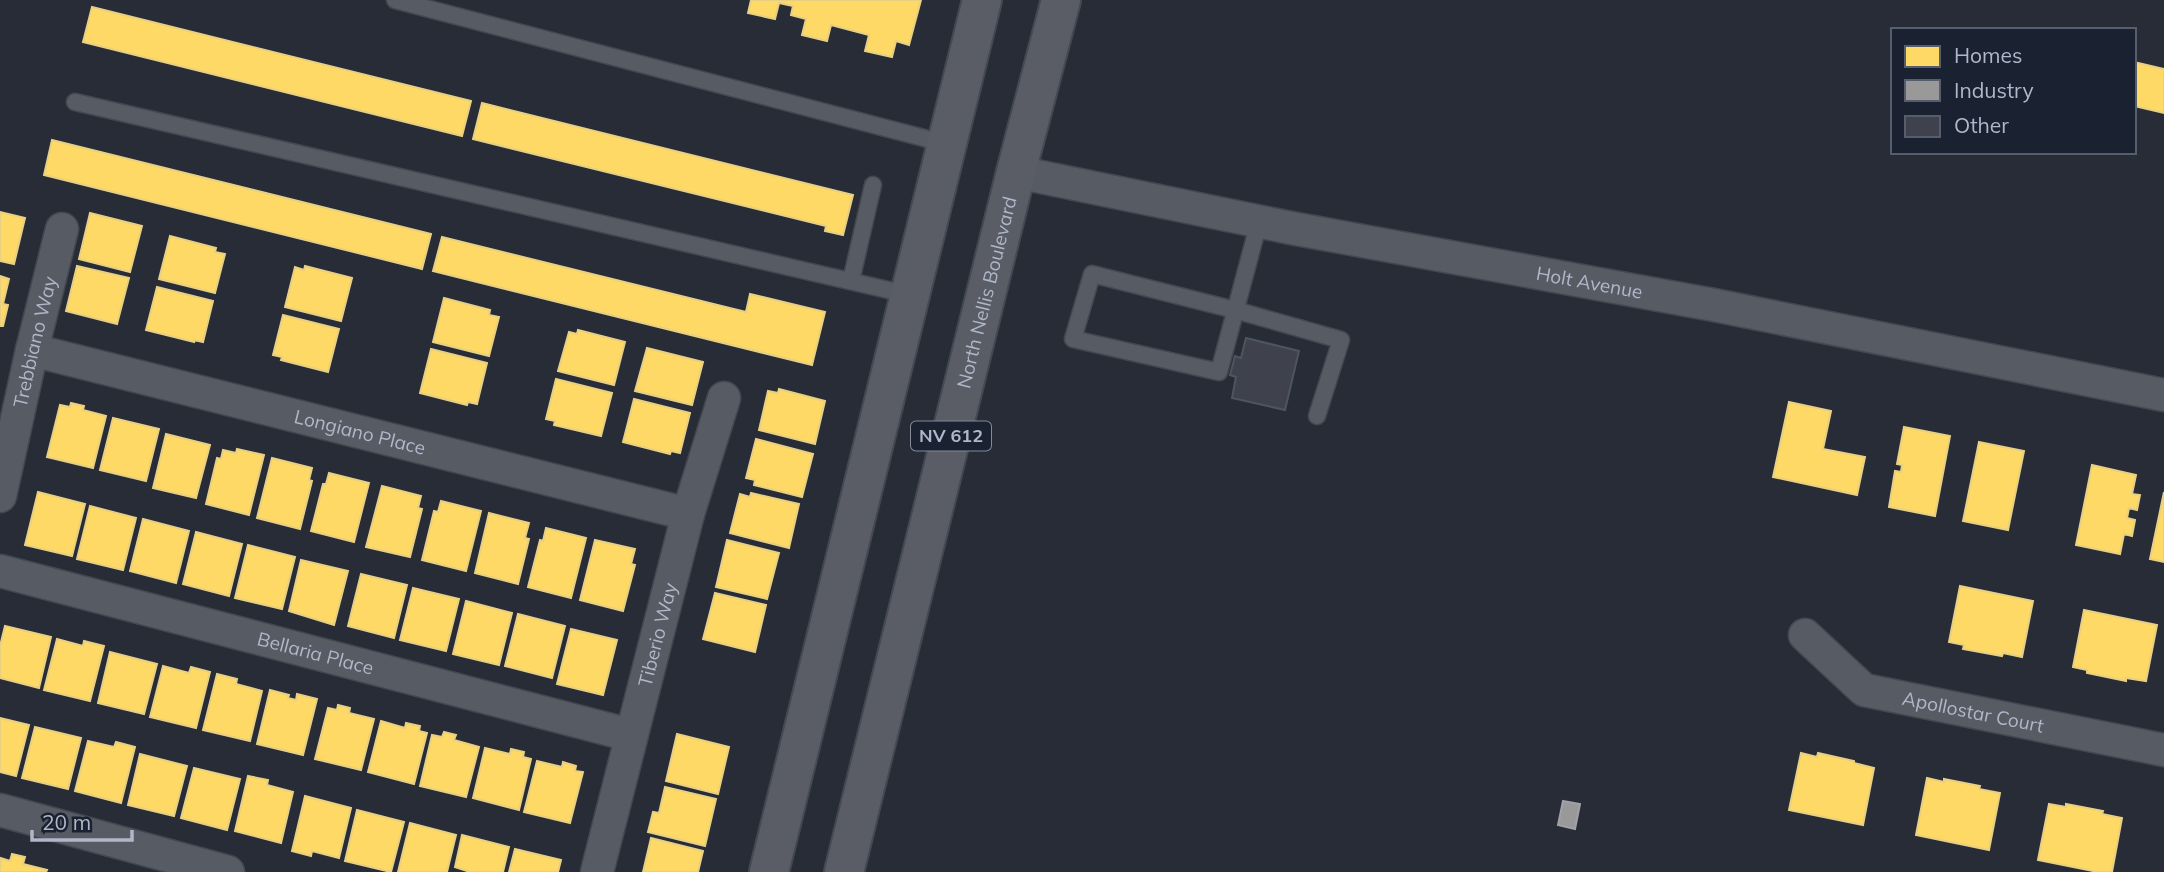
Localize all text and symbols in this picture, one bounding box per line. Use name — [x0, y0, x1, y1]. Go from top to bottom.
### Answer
legend — [1891, 28, 2136, 154]
text: Homes — [1954, 42, 2022, 68]
text: Industry — [1954, 77, 2034, 103]
text: Other — [1954, 112, 2009, 138]
street label: North Nellis Boulevard — [951, 194, 1022, 391]
street label: Holt Avenue — [1534, 261, 1645, 304]
street label: Trebbiano Way — [8, 274, 62, 410]
street label: Longiano Place — [292, 404, 428, 460]
road number: NV 612 — [911, 422, 991, 450]
street label: Tiberio Way — [633, 580, 682, 689]
street label: Bellaria Place — [255, 626, 376, 680]
street label: Apollostar Court — [1900, 686, 2046, 738]
scale bar — [32, 798, 131, 842]
text: 20 m — [42, 809, 91, 835]

